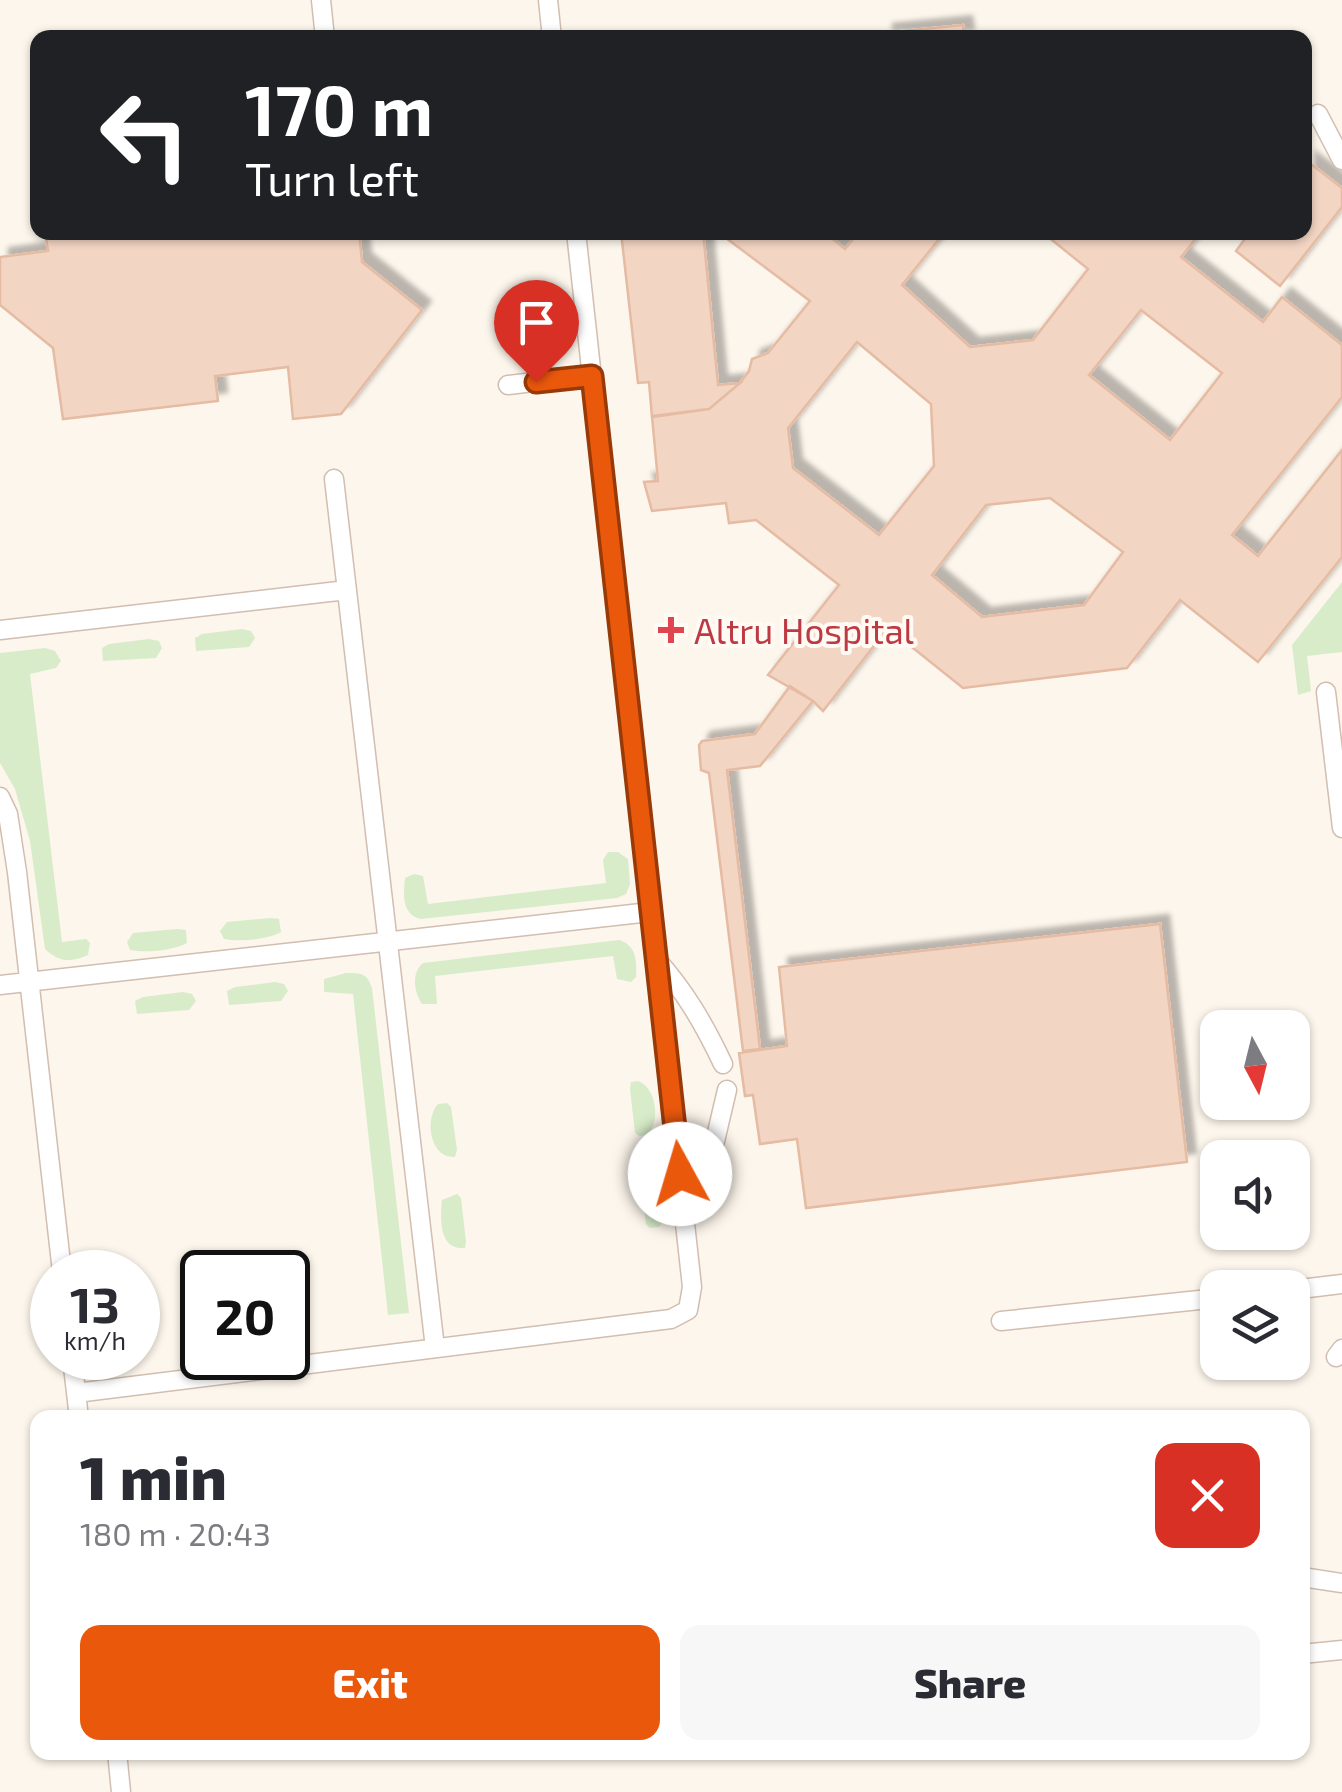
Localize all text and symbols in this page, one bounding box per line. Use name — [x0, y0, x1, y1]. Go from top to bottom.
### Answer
text: 170 m — [245, 66, 433, 150]
icon: left — [80, 70, 210, 200]
text: Turn left — [245, 151, 419, 205]
pin — [494, 280, 579, 383]
icon: arrive — [509, 295, 564, 350]
place label: Altru Hospital — [694, 609, 915, 651]
marker: Altru Hospital — [658, 617, 684, 643]
north arrow — [1200, 1010, 1310, 1120]
map controls — [1200, 1010, 1310, 1380]
position arrow — [628, 1122, 732, 1226]
button: sound — [1200, 1140, 1310, 1250]
speed limit sign: 20 — [180, 1250, 310, 1380]
button: layers — [1200, 1270, 1310, 1380]
text: 13 — [70, 1273, 120, 1333]
text: km/h — [64, 1325, 126, 1355]
text: 1 min — [80, 1440, 227, 1512]
button: close — [1155, 1443, 1260, 1548]
text: 180 m · 20:43 — [80, 1514, 271, 1552]
button: Exit — [80, 1625, 660, 1740]
button: Share — [680, 1625, 1260, 1740]

